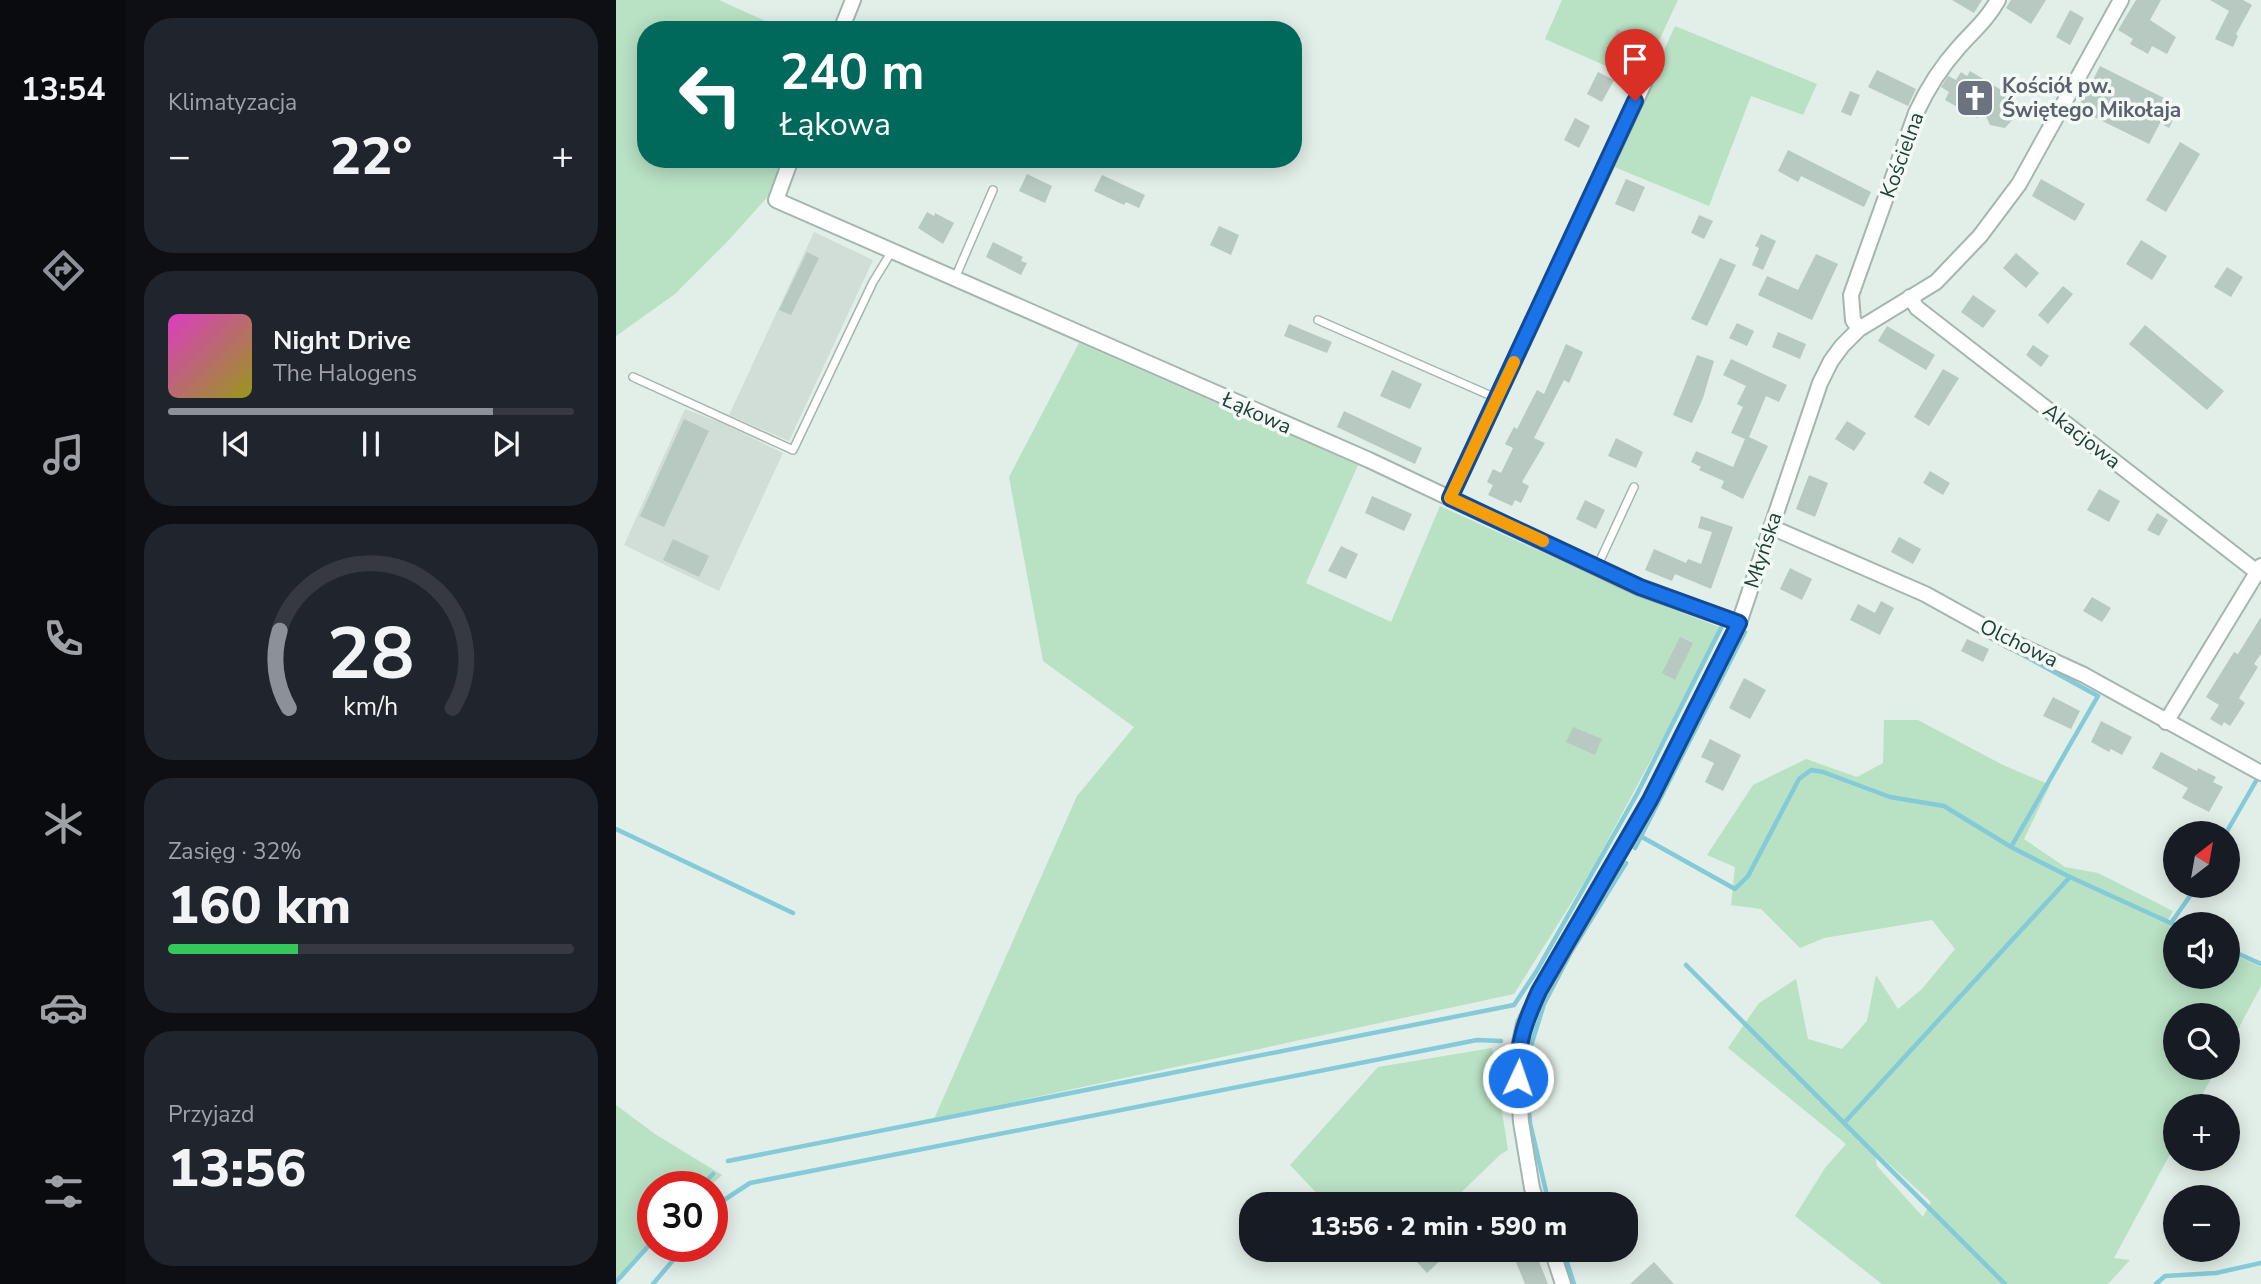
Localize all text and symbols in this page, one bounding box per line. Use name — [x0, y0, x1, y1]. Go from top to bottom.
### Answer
pin — [1605, 29, 1665, 101]
text: 240 m — [780, 39, 924, 106]
icon: arrive — [1616, 40, 1654, 78]
icon: left — [665, 49, 756, 140]
text: 13:54 — [21, 68, 105, 111]
place label: Kościół pw. Świętego Mikołaja — [2002, 72, 2181, 124]
church icon: Kościół pw. Świętego Mikołaja — [1954, 77, 1996, 119]
text: Klimatyzacja — [168, 87, 297, 118]
text: Łąkowa — [780, 103, 891, 146]
street label: Kościelna — [1874, 108, 1930, 202]
text: 22° — [330, 121, 412, 192]
text: − — [168, 131, 191, 182]
text: + — [551, 131, 574, 182]
icon: directions — [39, 246, 88, 295]
text: Night Drive — [273, 323, 411, 358]
text: The Halogens — [273, 358, 417, 389]
street label: Łąkowa — [1217, 385, 1296, 441]
street label: Akacjowa — [2037, 397, 2127, 475]
icon: previous — [217, 425, 255, 463]
icon: pause — [352, 425, 390, 463]
icon: next — [487, 425, 525, 463]
icon: music — [39, 430, 88, 479]
street label: Młyńska — [1738, 508, 1788, 592]
text: 28 — [327, 604, 415, 704]
street label: Olchowa — [1975, 612, 2063, 674]
icon: phone — [39, 614, 88, 663]
text: km/h — [343, 690, 399, 724]
icon: climate — [39, 799, 88, 848]
north arrow — [2163, 821, 2240, 898]
map controls — [2163, 821, 2240, 1262]
text: Zasięg · 32% — [168, 836, 302, 867]
text: 160 km — [168, 870, 351, 941]
button: sound — [2163, 912, 2240, 989]
icon: car — [39, 983, 88, 1032]
button: search — [2163, 1003, 2240, 1080]
position arrow — [1481, 1041, 1555, 1115]
button: + — [2163, 1094, 2240, 1171]
text: Przyjazd — [168, 1099, 254, 1130]
text: 13:56 — [168, 1133, 306, 1204]
icon: filters — [39, 1167, 88, 1216]
speed limit sign: 30 — [637, 1171, 728, 1262]
button: − — [2163, 1185, 2240, 1262]
text: 13:56 · 2 min · 590 m — [1310, 1209, 1567, 1244]

